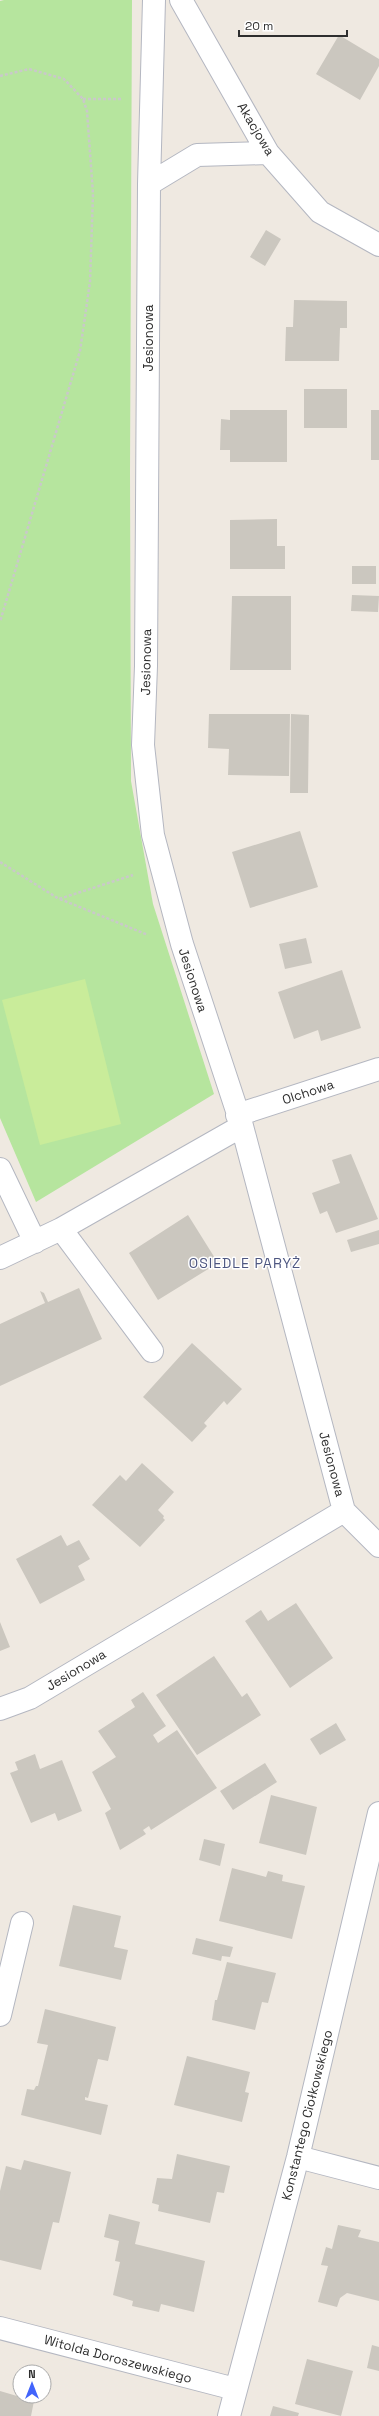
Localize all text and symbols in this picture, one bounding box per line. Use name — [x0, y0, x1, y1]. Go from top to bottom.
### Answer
scale bar — [239, 12, 347, 38]
text: 20 m — [245, 18, 273, 34]
street label: Akacjowa — [234, 99, 279, 159]
street label: Jesionowa — [140, 304, 157, 371]
street label: Jesionowa — [137, 628, 155, 696]
street label: Jesionowa — [175, 946, 212, 1015]
street label: Olchowa — [280, 1076, 336, 1108]
district label: OSIEDLE PARYŻ — [189, 1254, 301, 1272]
street label: Jesionowa — [315, 1430, 349, 1499]
street label: Jesionowa — [43, 1645, 109, 1694]
street label: Konstantego Ciołkowskiego — [278, 2028, 336, 2202]
street label: Witolda Doroszewskiego — [42, 2331, 194, 2387]
north arrow — [12, 2364, 52, 2404]
text: N — [28, 2367, 36, 2381]

